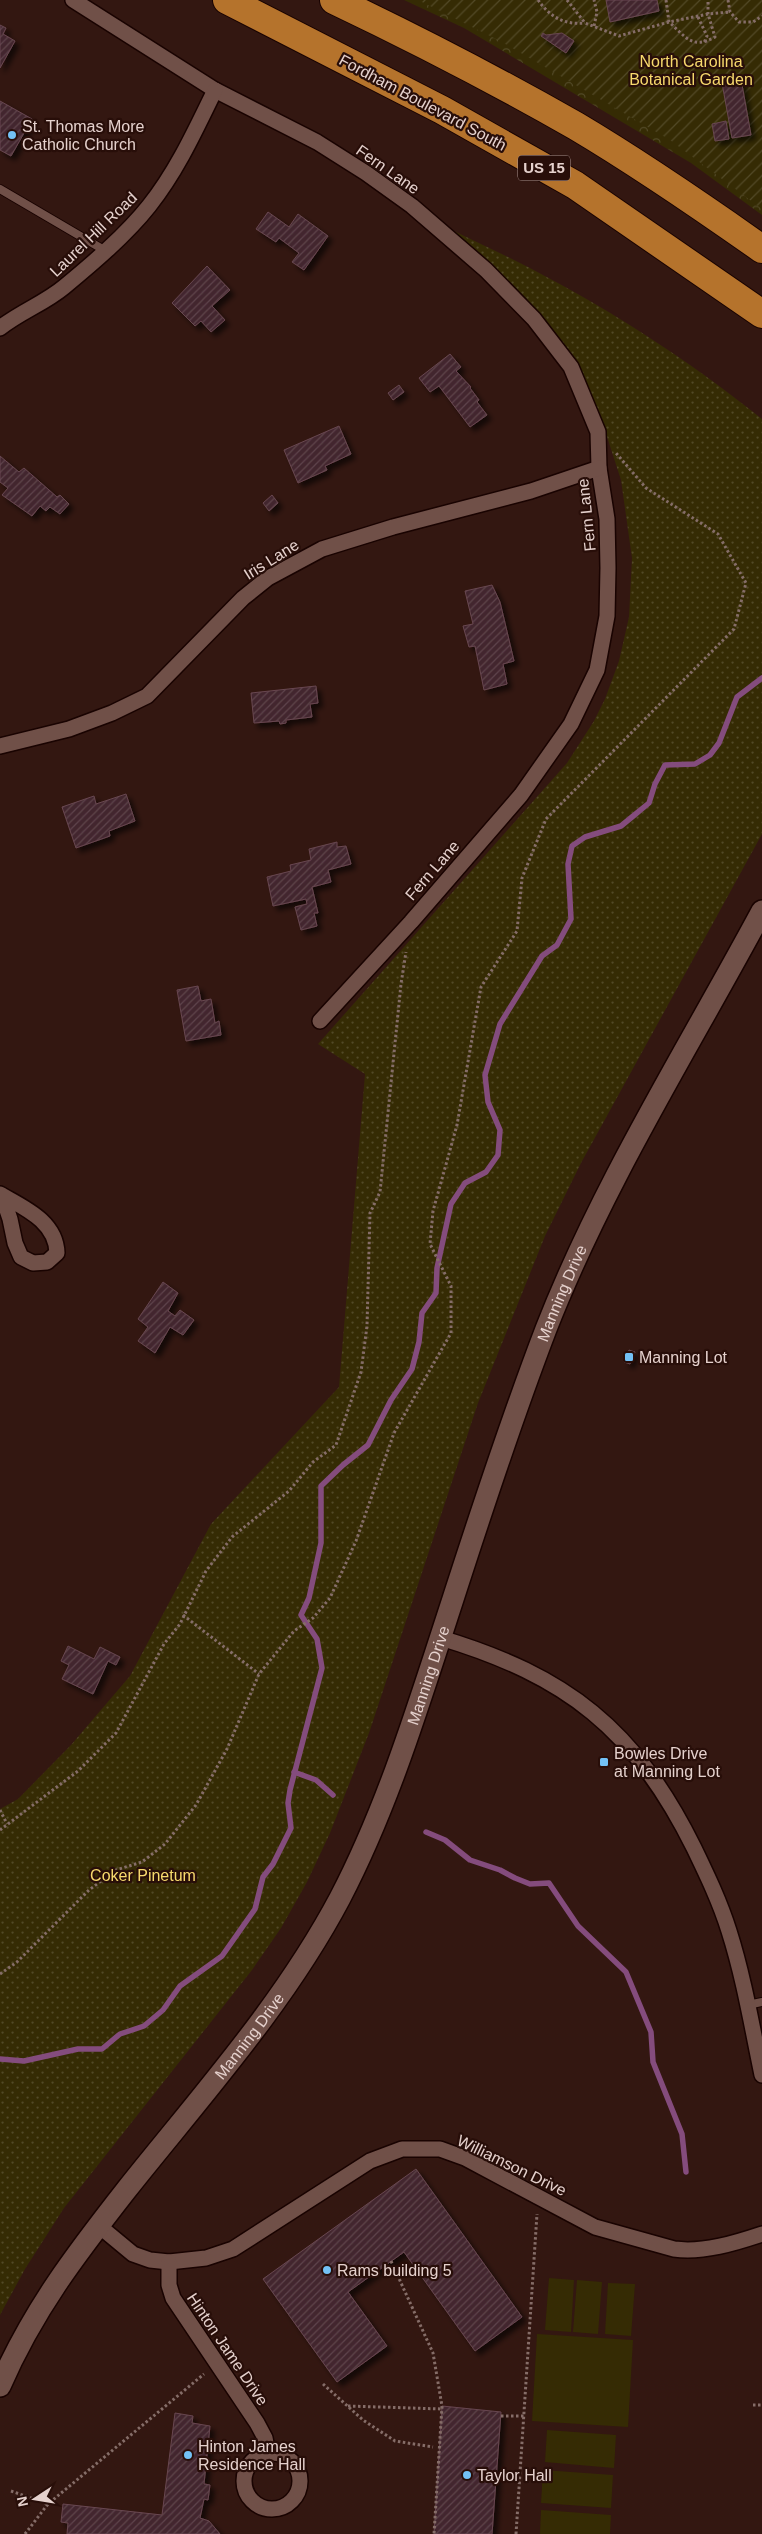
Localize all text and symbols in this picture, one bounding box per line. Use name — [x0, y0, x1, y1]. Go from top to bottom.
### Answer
street label: Fordham Boulevard South — [336, 51, 509, 154]
park label: North Carolina Botanical Garden — [629, 53, 753, 88]
place label: St. Thomas More Catholic Church — [22, 118, 145, 153]
marker: St. Thomas More Catholic Church — [6, 129, 18, 141]
street label: Fern Lane — [353, 142, 423, 197]
road number: US 15 — [518, 156, 570, 180]
street label: Laurel Hill Road — [46, 189, 140, 280]
street label: Fern Lane — [574, 478, 599, 552]
street label: Iris Lane — [241, 536, 302, 583]
street label: Fern Lane — [402, 837, 463, 903]
street label: Manning Drive — [534, 1242, 590, 1344]
place label: Manning Lot — [639, 1349, 728, 1366]
marker: Manning Lot — [623, 1351, 635, 1363]
street label: Manning Drive — [404, 1624, 453, 1727]
place label: Bowles Drive at Manning Lot — [614, 1745, 720, 1780]
marker: Bowles Drive at Manning Lot — [598, 1756, 610, 1768]
park label: Coker Pinetum — [90, 1867, 196, 1884]
street label: Manning Drive — [212, 1990, 288, 2083]
street label: Williamson Drive — [455, 2132, 569, 2199]
place label: Rams building 5 — [337, 2262, 452, 2279]
marker: Rams building 5 — [321, 2264, 333, 2276]
street label: Hinton Jame Drive — [184, 2290, 271, 2409]
place label: Hinton James Residence Hall — [198, 2438, 306, 2473]
marker: Hinton James Residence Hall — [182, 2449, 194, 2461]
place label: Taylor Hall — [477, 2467, 552, 2484]
marker: Taylor Hall — [461, 2469, 473, 2481]
north arrow — [10, 2474, 60, 2524]
text: N — [13, 2495, 31, 2508]

